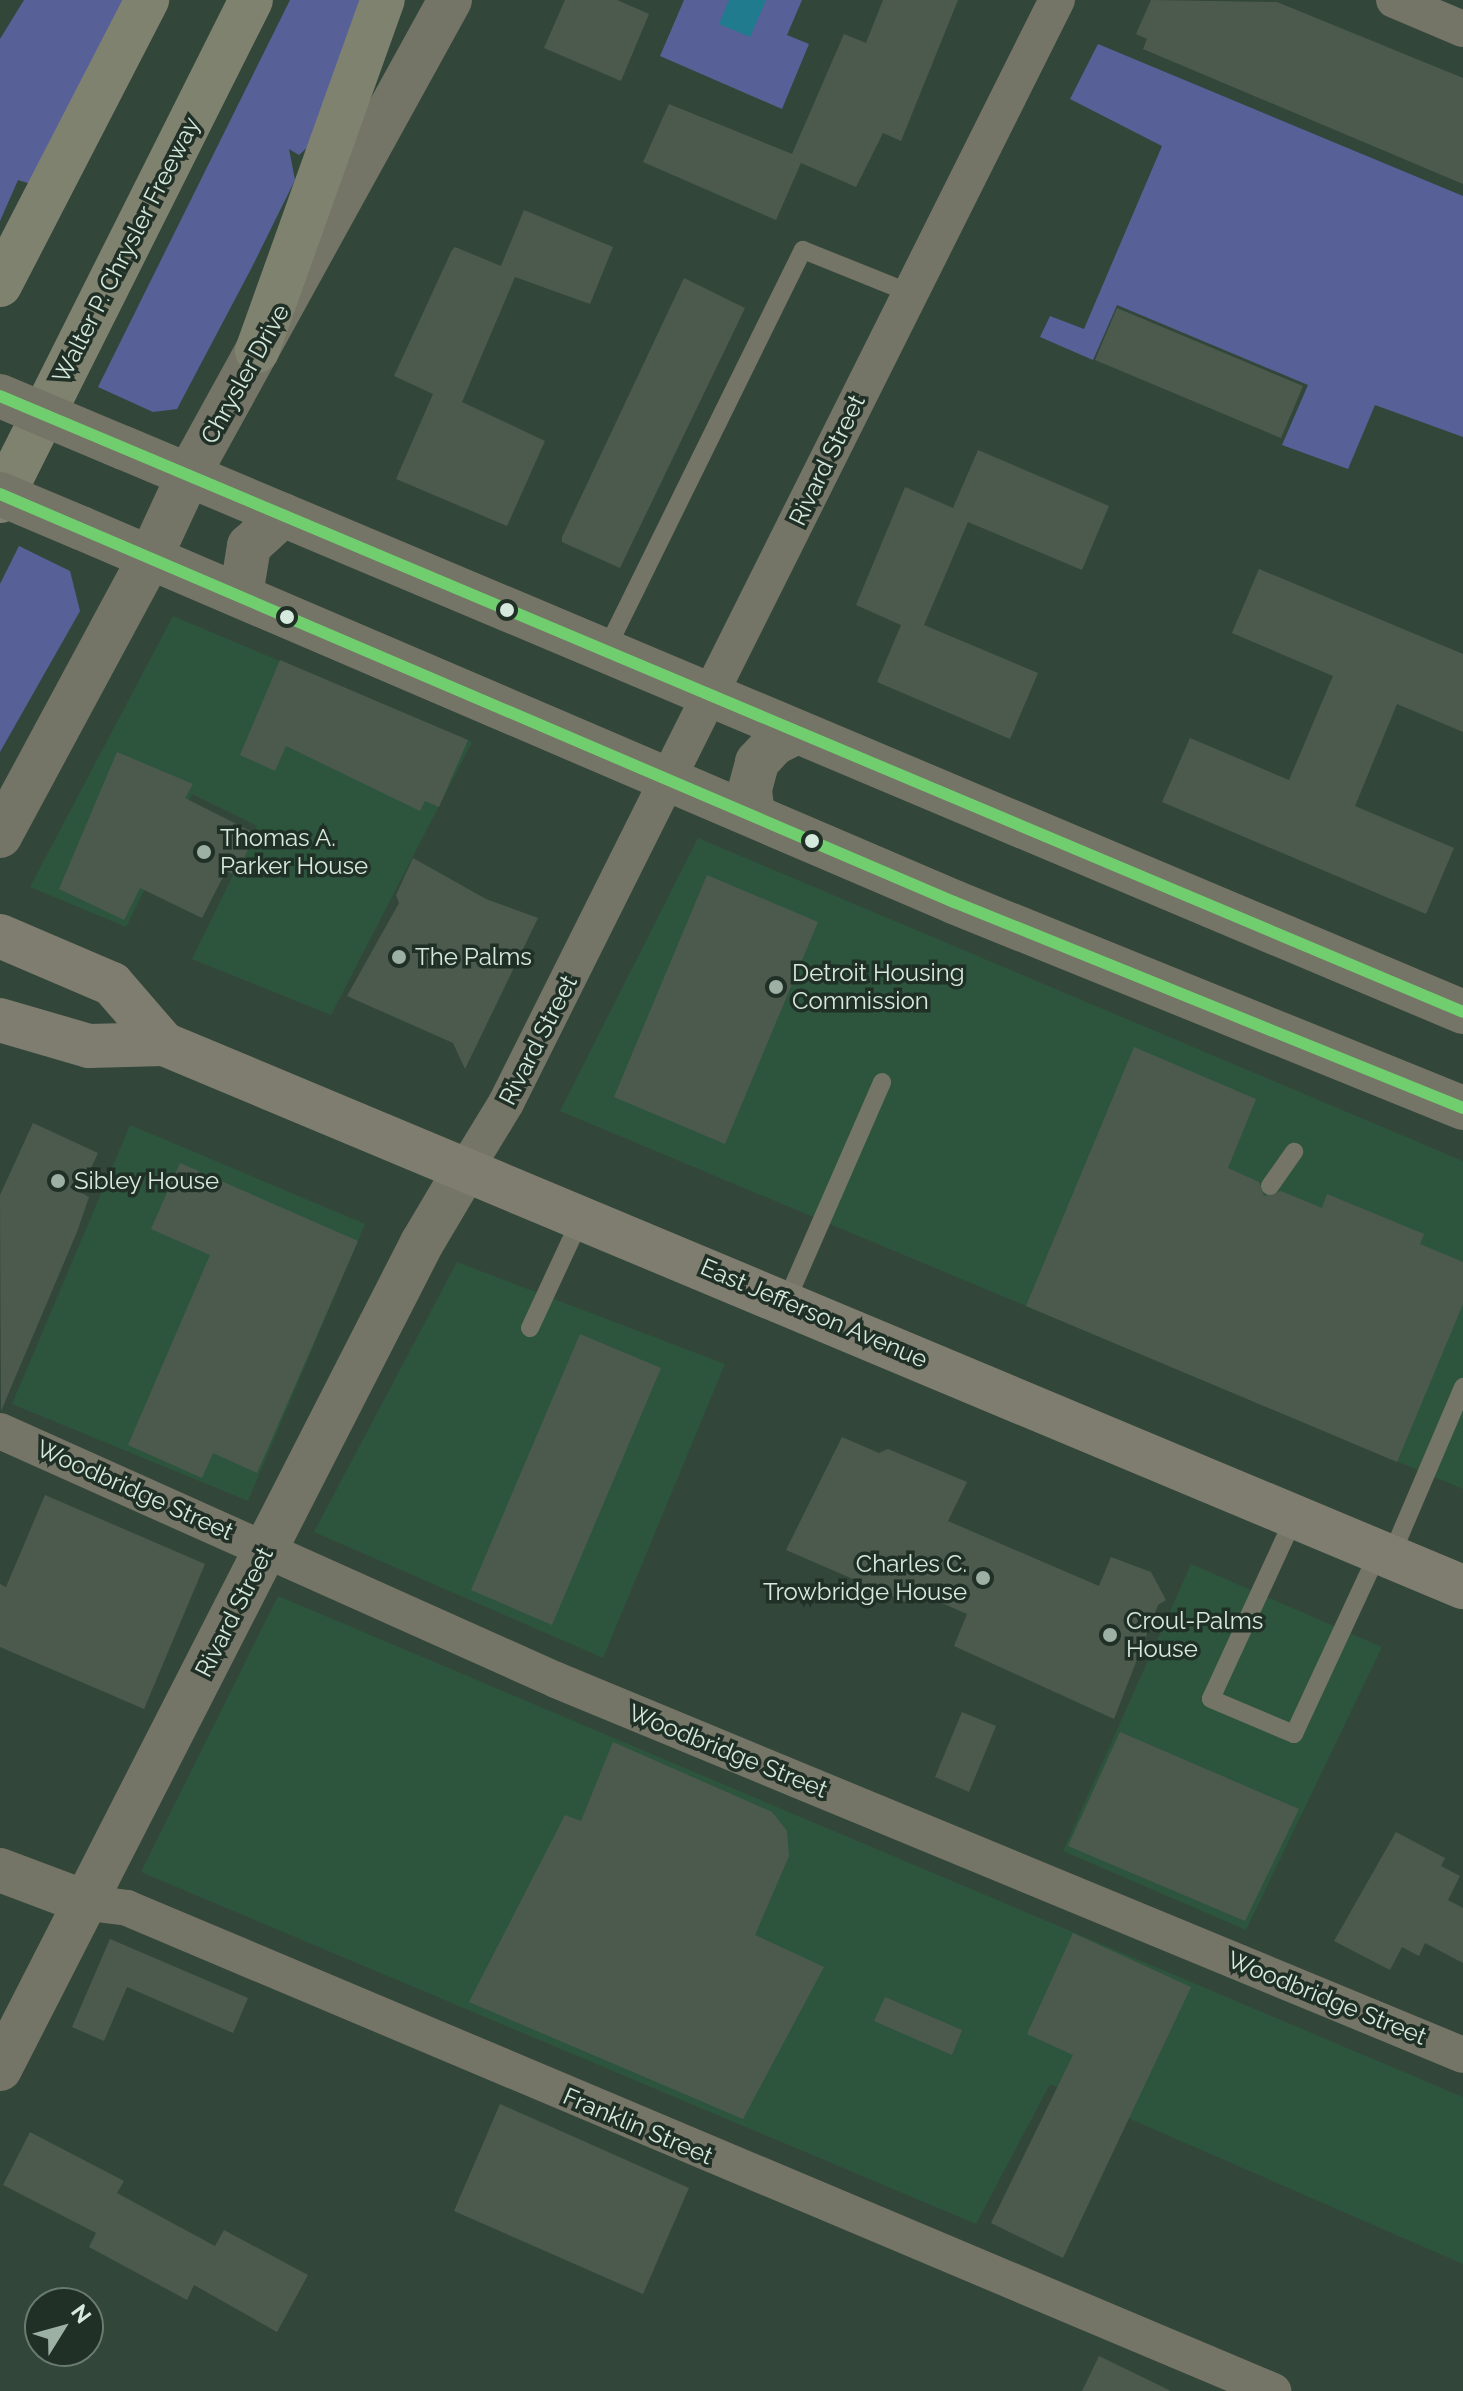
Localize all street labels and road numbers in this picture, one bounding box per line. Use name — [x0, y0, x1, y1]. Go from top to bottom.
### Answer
street label: Walter P. Chrysler Freeway — [46, 112, 206, 388]
street label: Chrysler Drive — [195, 299, 295, 449]
street label: Rivard Street — [783, 390, 871, 530]
street label: Rivard Street — [493, 970, 583, 1110]
street label: East Jefferson Avenue — [696, 1252, 932, 1374]
street label: Woodbridge Street — [32, 1434, 238, 1546]
street label: Rivard Street — [189, 1542, 279, 1682]
street label: Woodbridge Street — [624, 1698, 832, 1804]
street label: Woodbridge Street — [1223, 1945, 1431, 2051]
street label: Franklin Street — [559, 2082, 717, 2170]

